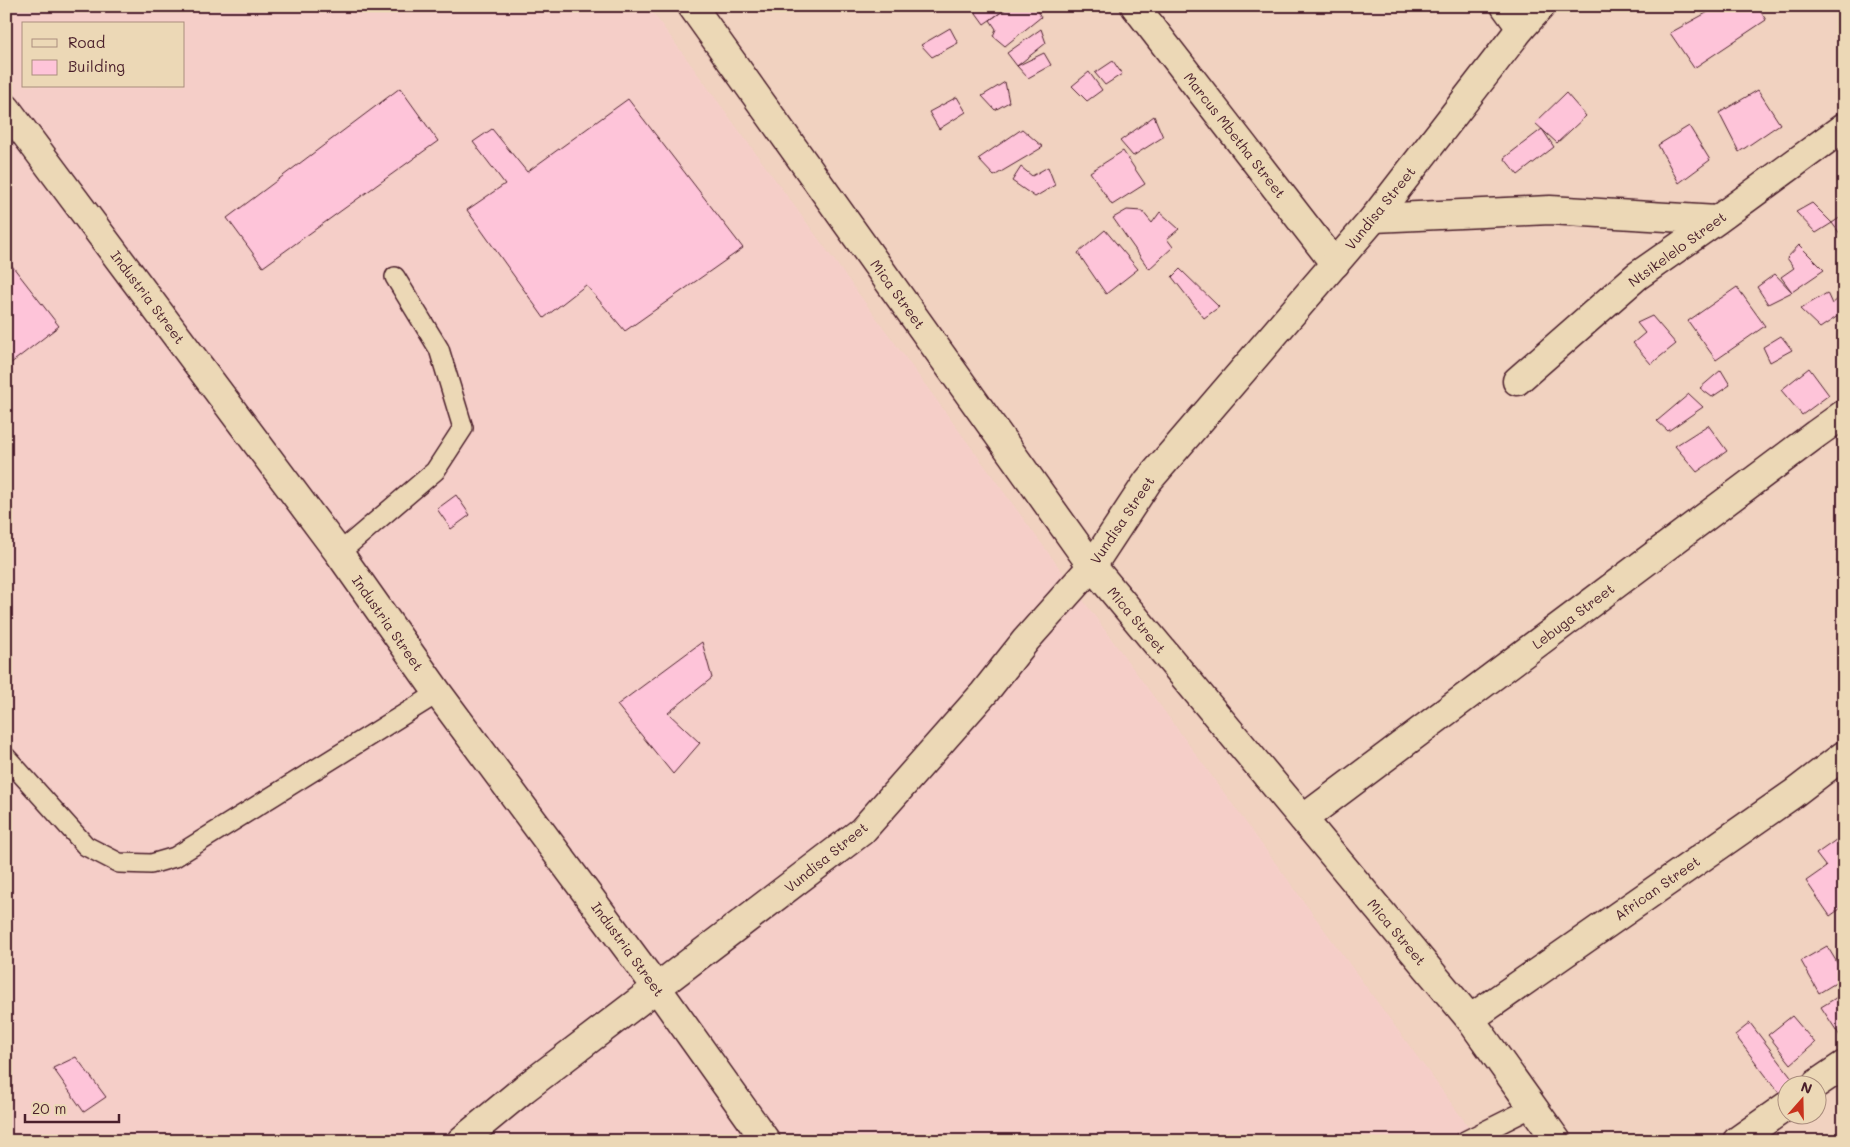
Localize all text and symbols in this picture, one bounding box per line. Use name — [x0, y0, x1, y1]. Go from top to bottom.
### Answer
legend — [22, 22, 185, 88]
text: Road — [68, 32, 105, 52]
text: Building — [68, 56, 125, 76]
street label: Marcus Mbetha Street — [1180, 68, 1290, 202]
street label: Vundisa Street — [1340, 162, 1420, 254]
street label: Ntsikelelo Street — [1624, 207, 1730, 291]
street label: Industria Street — [107, 246, 189, 348]
street label: Mica Street — [866, 255, 930, 333]
street label: Vundisa Street — [1086, 472, 1158, 568]
street label: Industria Street — [348, 571, 428, 675]
street label: Lebuga Street — [1528, 579, 1618, 653]
street label: Mica Street — [1104, 583, 1170, 657]
street label: Vundisa Street — [780, 817, 872, 897]
street label: African Street — [1611, 851, 1703, 925]
street label: Mica Street — [1364, 895, 1430, 969]
street label: Industria Street — [587, 898, 669, 1000]
north arrow — [1778, 1074, 1828, 1124]
text: N — [1798, 1077, 1815, 1098]
scale bar — [25, 1092, 119, 1124]
text: 20 m — [32, 1098, 66, 1118]

